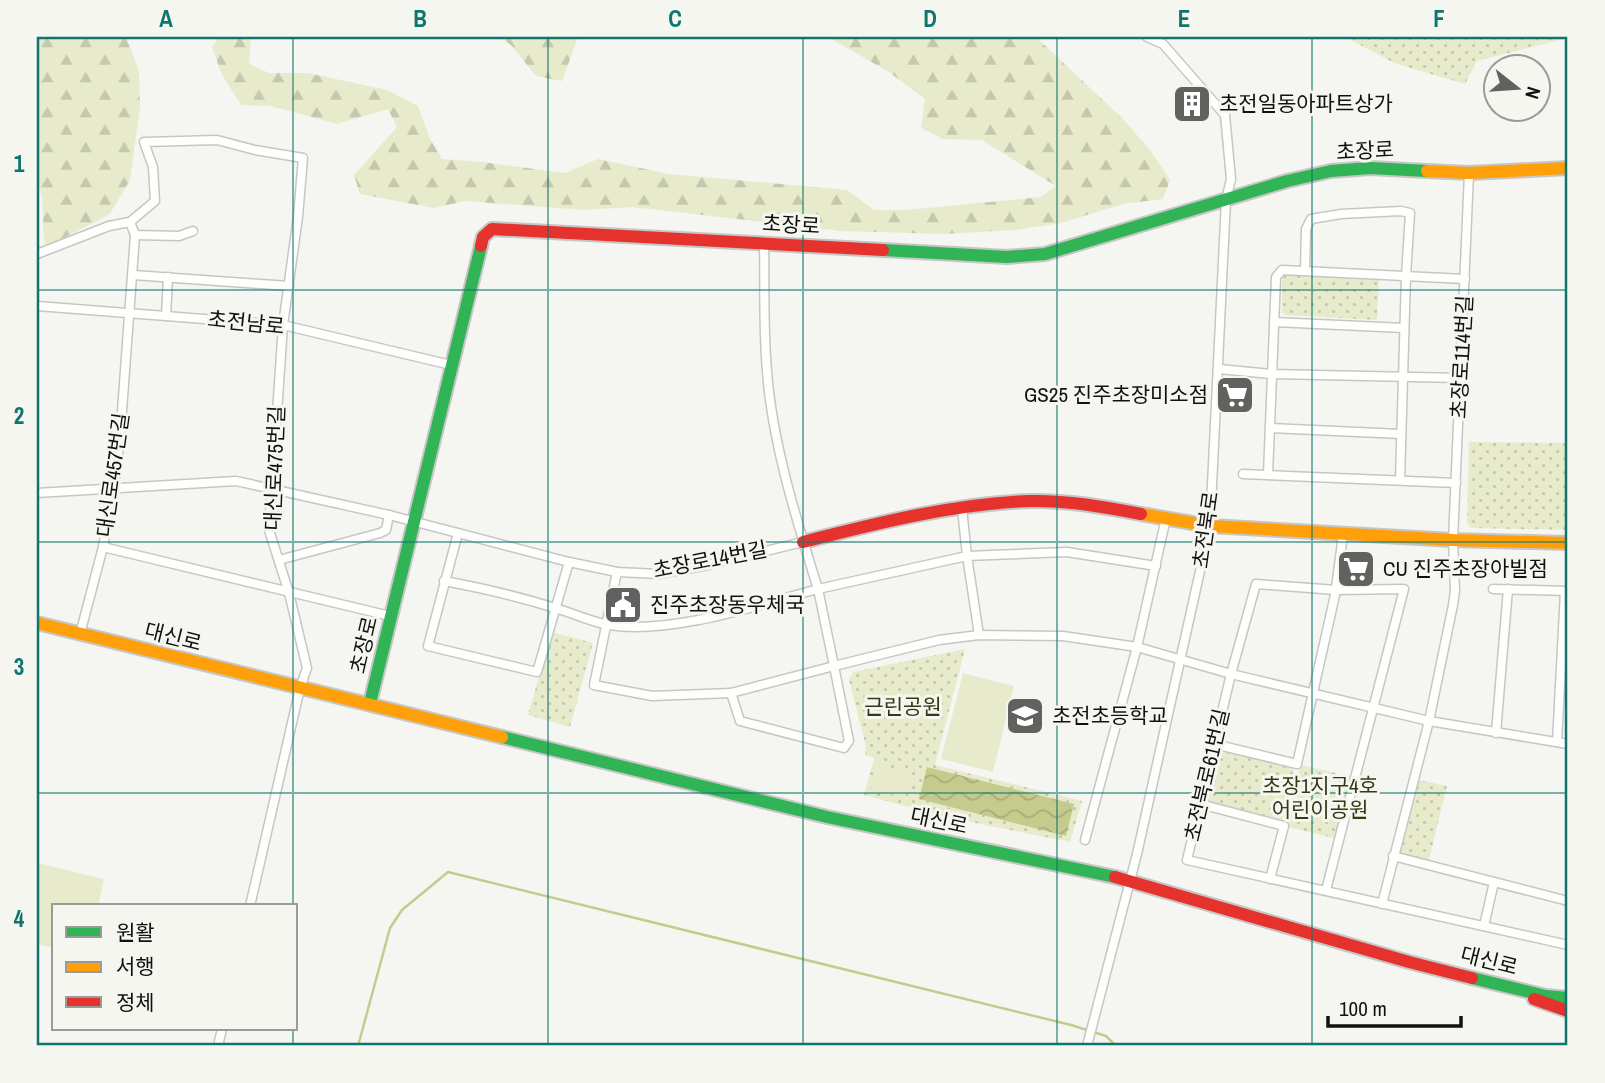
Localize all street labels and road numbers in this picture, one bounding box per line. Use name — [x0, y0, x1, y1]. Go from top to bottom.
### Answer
street label: 초장로 — [1335, 135, 1395, 166]
street label: 초장로 — [761, 209, 821, 240]
street label: 초장로114번길 — [1444, 294, 1479, 420]
street label: 초전남로 — [206, 304, 286, 341]
street label: 대신로475번길 — [258, 405, 291, 531]
street label: 대신로457번길 — [89, 411, 136, 539]
street label: 초전북로 — [1186, 490, 1225, 570]
street label: 초장로14번길 — [650, 534, 769, 585]
street label: 초장로 — [343, 613, 384, 676]
street label: 대신로 — [141, 615, 205, 658]
street label: 초전북로61번길 — [1177, 706, 1236, 844]
street label: 대신로 — [908, 800, 970, 841]
street label: 대신로 — [1457, 939, 1521, 982]

